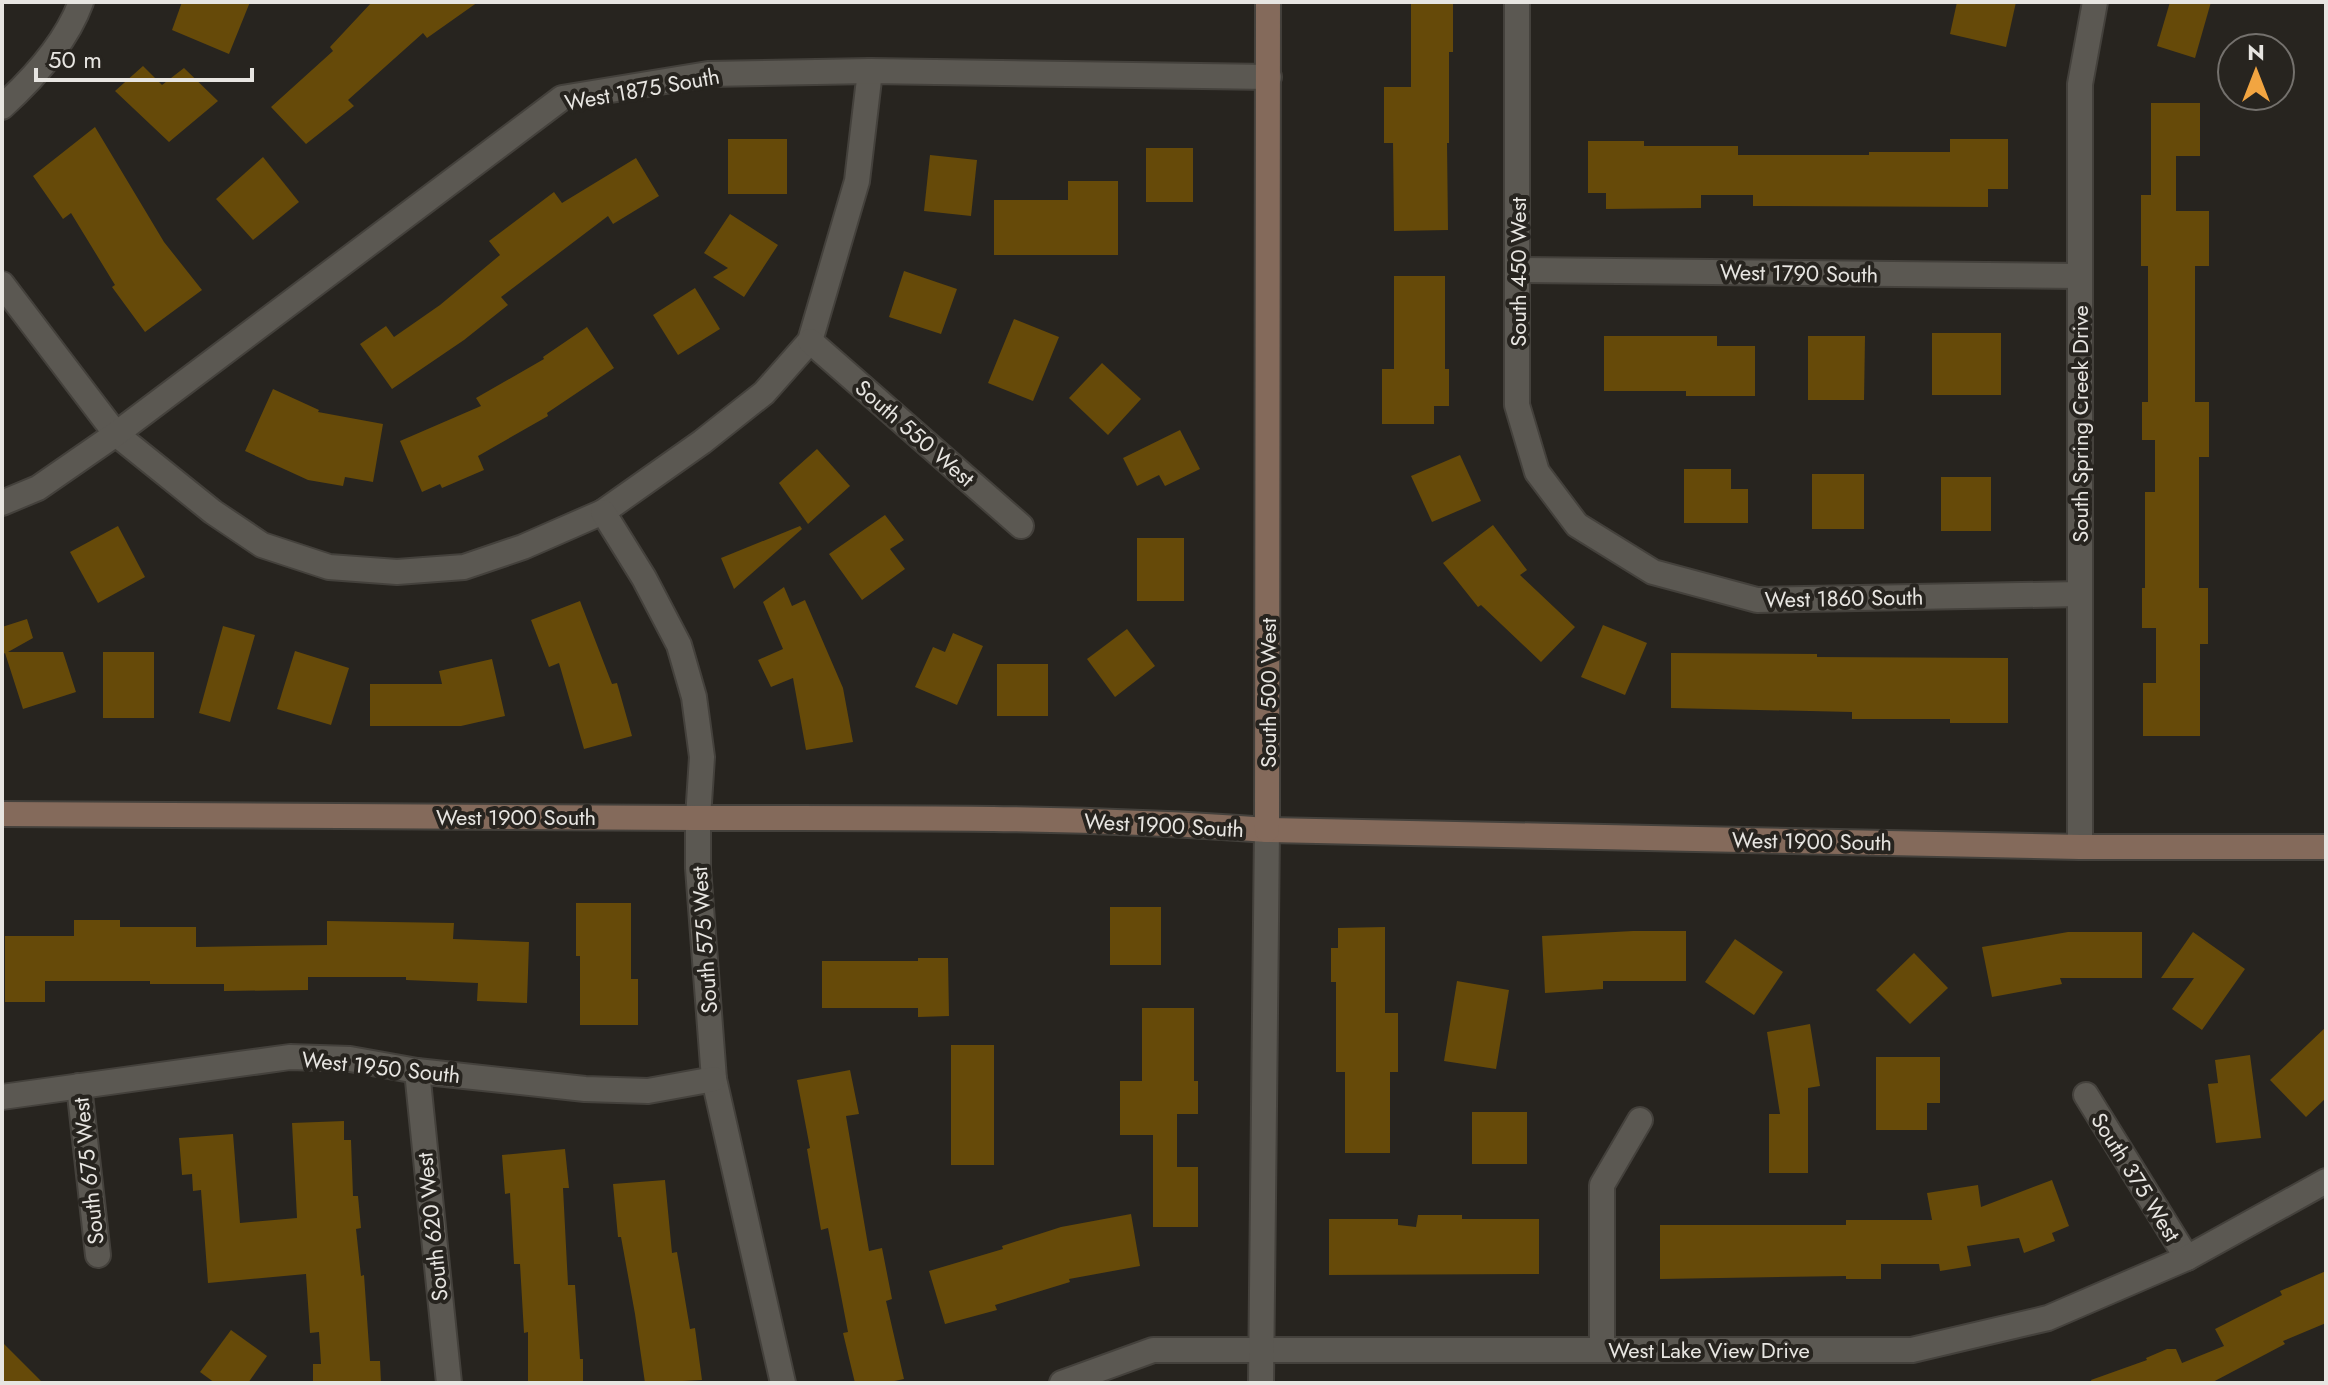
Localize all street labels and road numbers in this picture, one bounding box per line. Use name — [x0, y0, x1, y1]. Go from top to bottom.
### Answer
street label: West 1875 South — [562, 60, 722, 118]
street label: South 450 West — [1502, 196, 1534, 347]
street label: West 1790 South — [1719, 256, 1879, 290]
street label: South Spring Creek Drive — [2064, 305, 2096, 543]
street label: South 550 West — [848, 372, 982, 494]
street label: West 1860 South — [1764, 581, 1924, 615]
street label: South 500 West — [1252, 617, 1284, 768]
street label: West 1900 South — [436, 801, 596, 833]
street label: West 1900 South — [1083, 805, 1245, 845]
street label: West 1900 South — [1732, 824, 1892, 858]
street label: South 575 West — [683, 865, 725, 1015]
street label: West 1950 South — [300, 1043, 462, 1091]
street label: South 675 West — [64, 1095, 112, 1246]
street label: South 375 West — [2084, 1106, 2189, 1248]
street label: South 620 West — [408, 1150, 456, 1303]
street label: West Lake View Drive — [1608, 1334, 1810, 1366]

